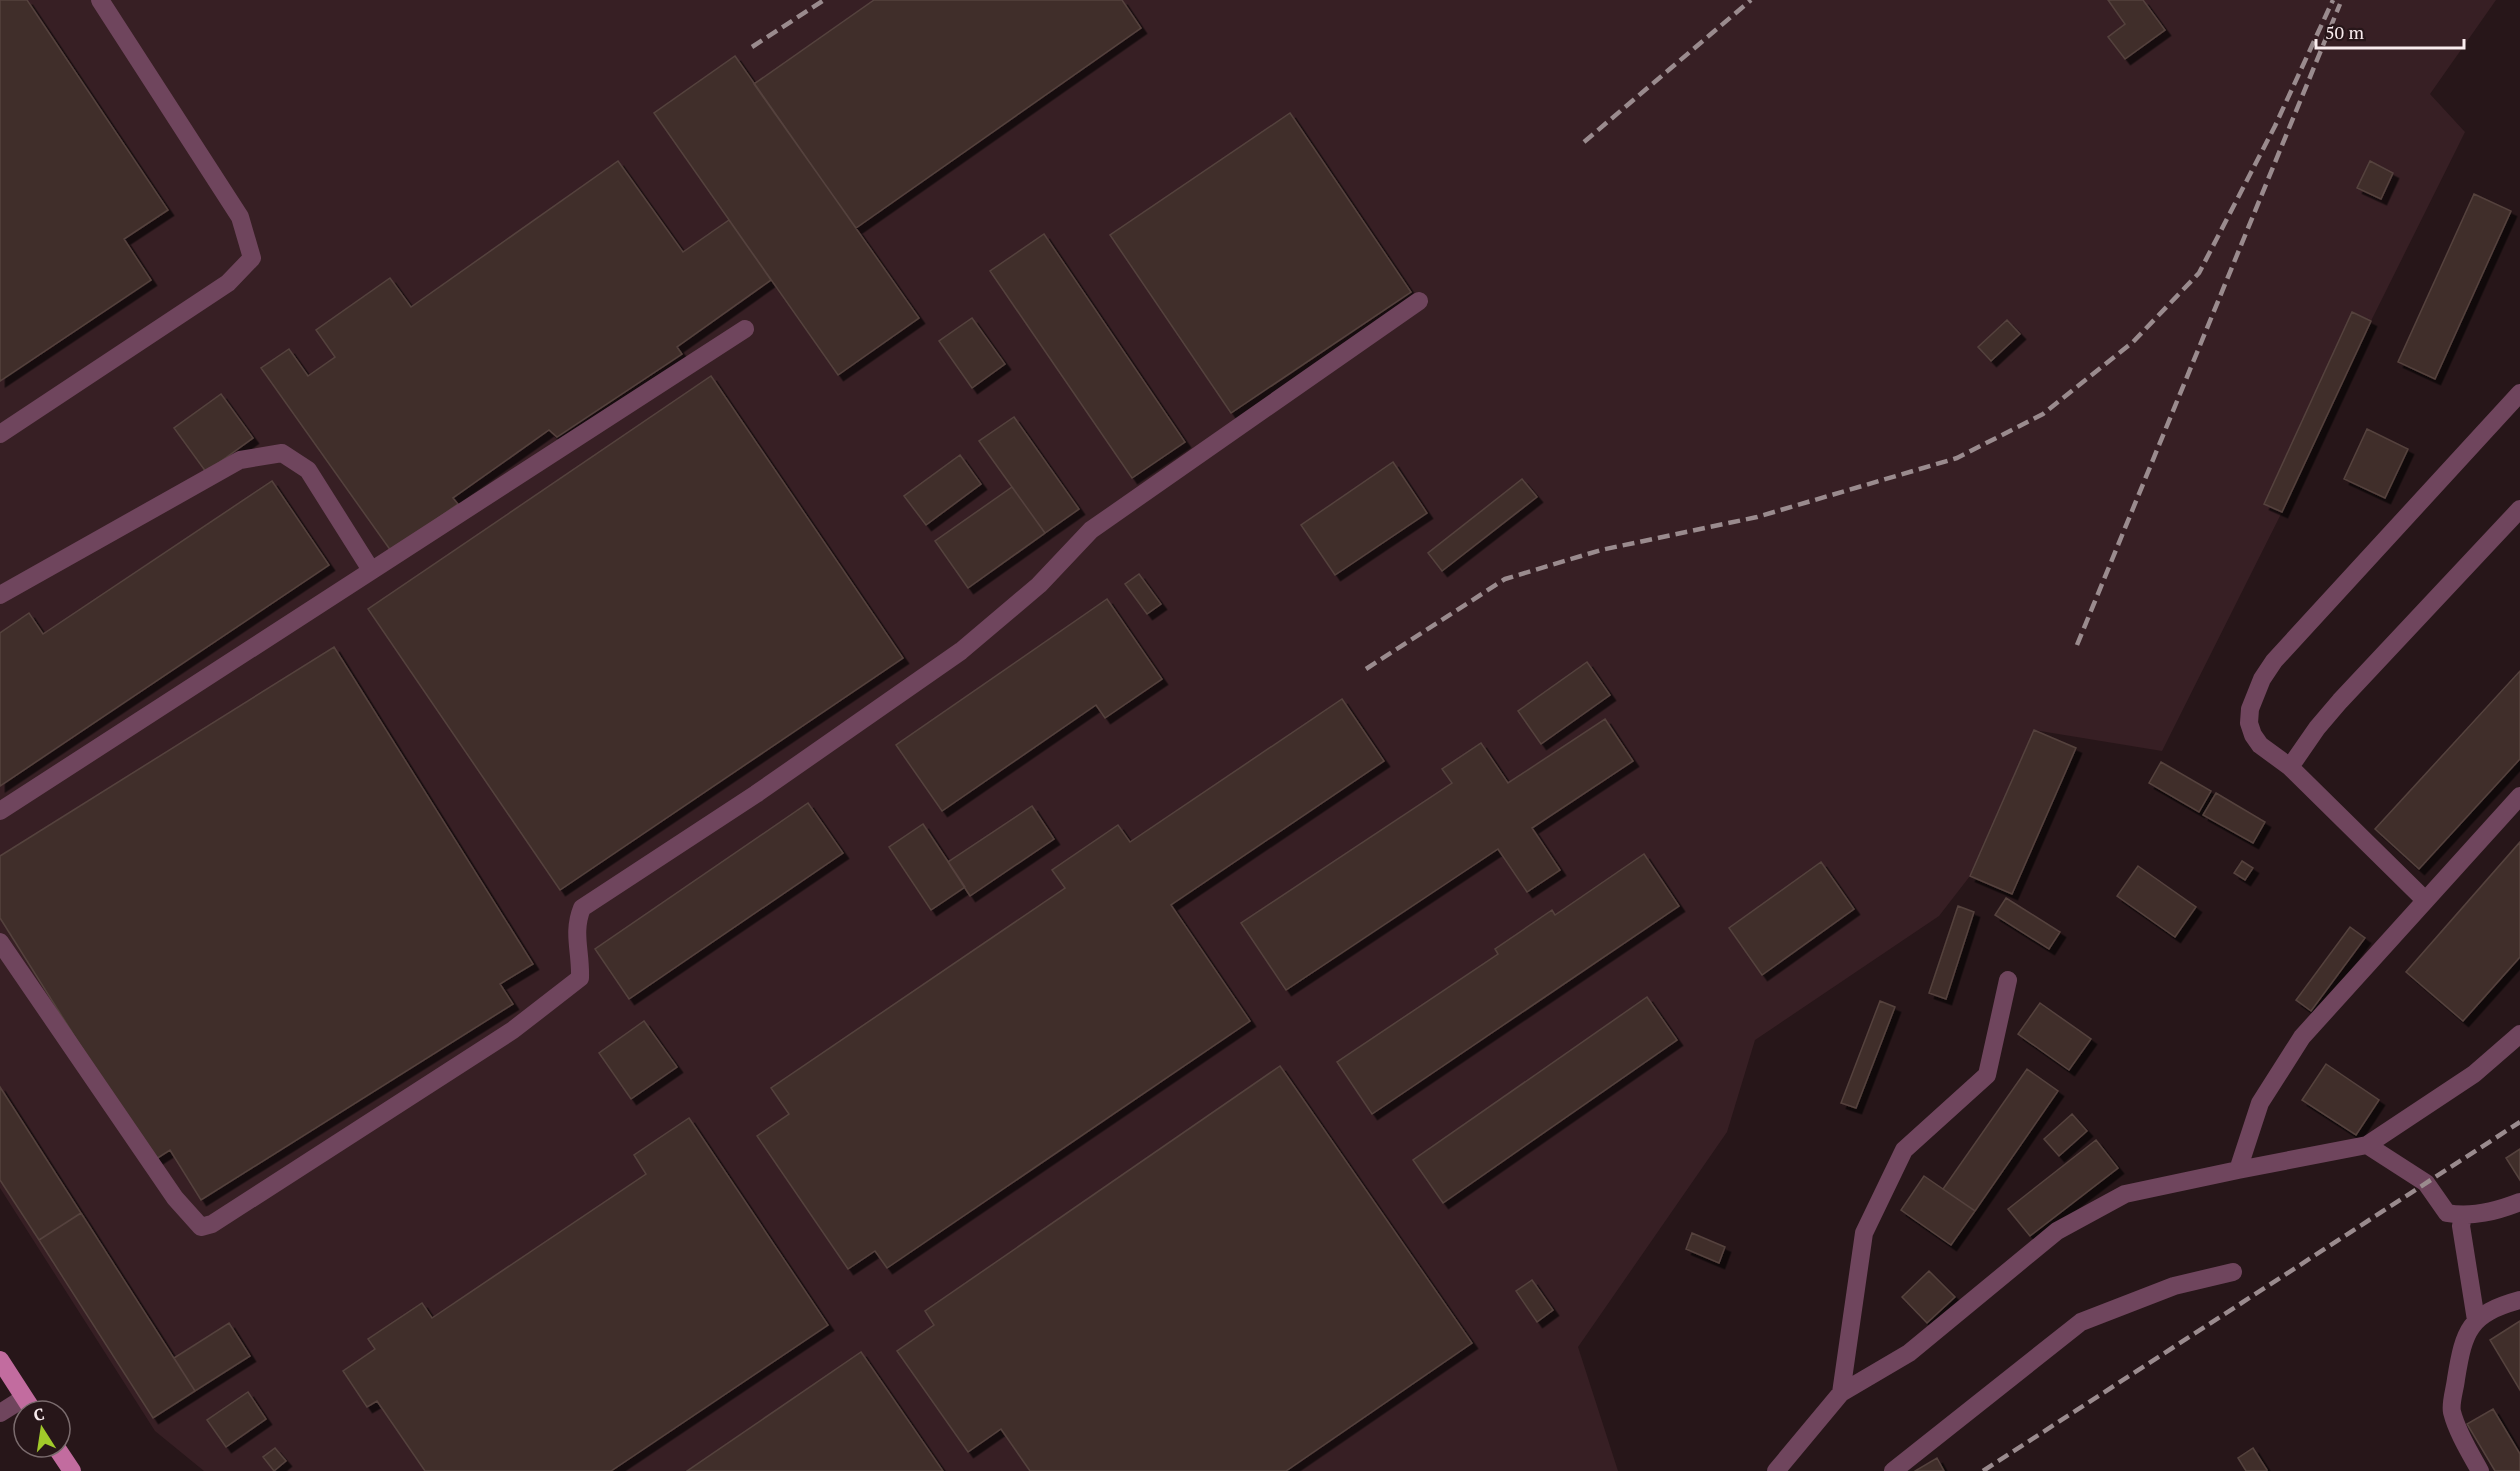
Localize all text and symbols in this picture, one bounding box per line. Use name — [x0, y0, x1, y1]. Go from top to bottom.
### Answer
scale bar — [2316, 12, 2464, 50]
text: 50 m — [2325, 20, 2365, 44]
north arrow — [12, 1399, 72, 1459]
text: С — [31, 1402, 46, 1426]

